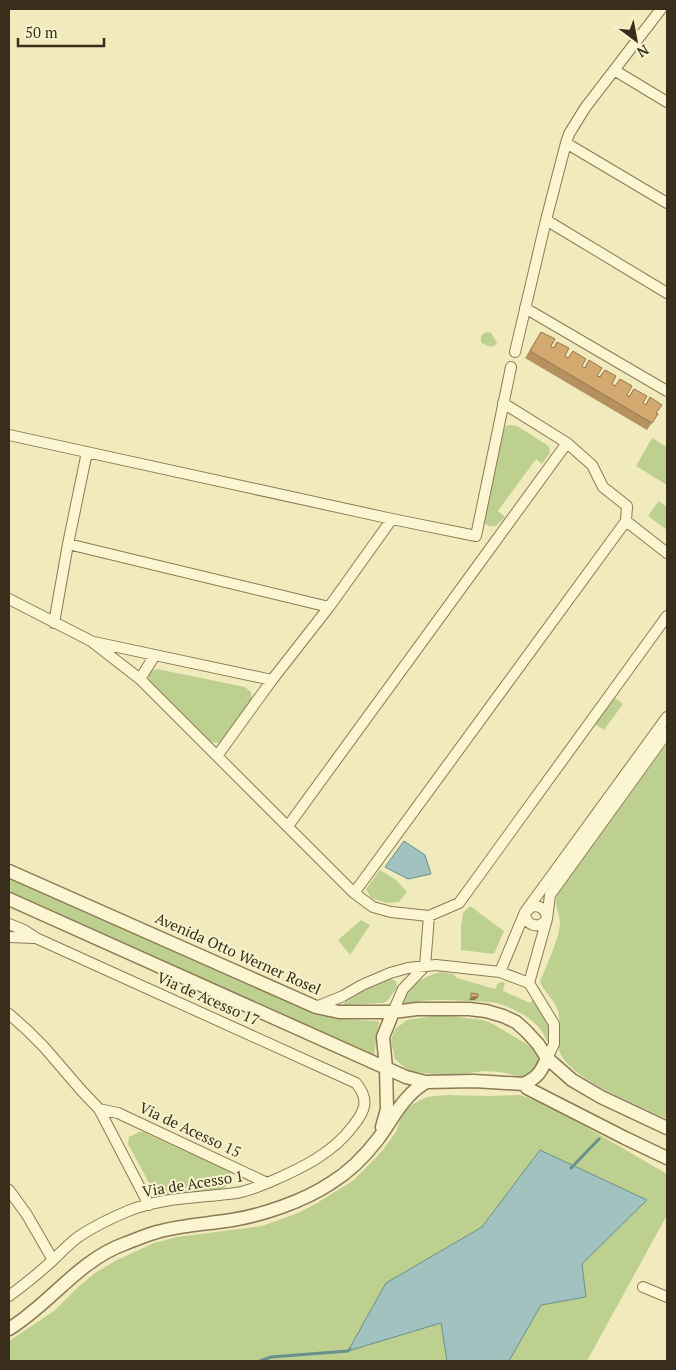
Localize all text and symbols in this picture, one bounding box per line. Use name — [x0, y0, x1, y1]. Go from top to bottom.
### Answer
scale bar — [18, 15, 104, 47]
north arrow — [611, 15, 661, 65]
text: 50 m — [25, 22, 58, 42]
text: N — [633, 41, 653, 63]
street label: Avenida Otto Werner Rosel — [152, 907, 324, 999]
street label: Via de Acesso 17 — [154, 967, 263, 1030]
street label: Via de Acesso 15 — [136, 1097, 245, 1161]
street label: Via de Acesso 1 — [141, 1165, 245, 1201]

